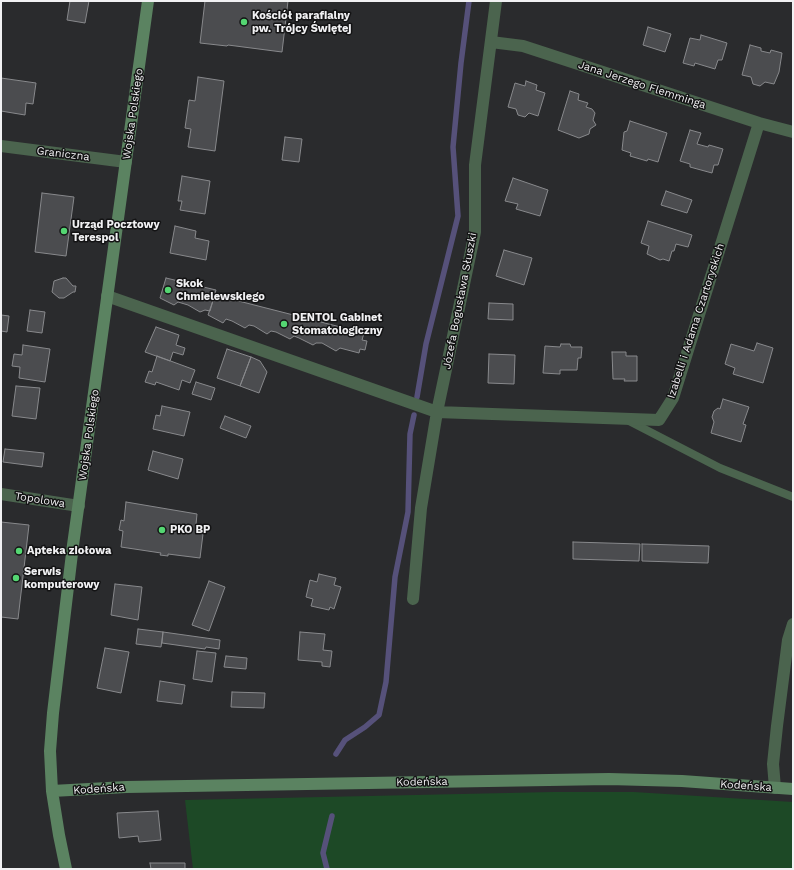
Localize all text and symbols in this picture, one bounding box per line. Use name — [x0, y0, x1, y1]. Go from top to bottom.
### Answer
place label: Kościół parafialny pw. Trójcy Świętej — [252, 9, 352, 35]
marker: Kościół parafialny pw. Trójcy Świętej — [239, 17, 249, 27]
street label: Jana Jerzego Flemminga — [576, 58, 708, 112]
street label: Wojska Polskiego — [120, 68, 146, 160]
street label: Graniczna — [36, 144, 90, 164]
place label: Urząd Pocztowy Terespol — [72, 218, 160, 244]
marker: Urząd Pocztowy Terespol — [59, 226, 69, 236]
street label: Józefa Bogusława Słuszki — [440, 232, 480, 370]
street label: Izabelli i Adama Czartoryskich — [665, 242, 727, 400]
place label: Skok Chmielewskiego — [176, 277, 265, 303]
marker: Skok Chmielewskiego — [163, 285, 173, 295]
place label: DENTOL Gabinet Stomatologiczny — [292, 311, 383, 337]
marker: DENTOL Gabinet Stomatologiczny — [279, 319, 289, 329]
street label: Wojska Polskiego — [76, 389, 102, 481]
street label: Topolowa — [14, 490, 66, 510]
place label: PKO BP — [170, 523, 210, 537]
marker: PKO BP — [157, 525, 167, 535]
place label: Apteka ziołowa — [27, 544, 111, 558]
marker: Apteka ziołowa — [14, 546, 24, 556]
place label: Serwis komputerowy — [24, 565, 100, 591]
marker: Serwis komputerowy — [11, 573, 21, 583]
street label: Kodeńska — [396, 775, 448, 789]
street label: Kodeńska — [720, 778, 772, 794]
street label: Kodeńska — [73, 781, 125, 797]

